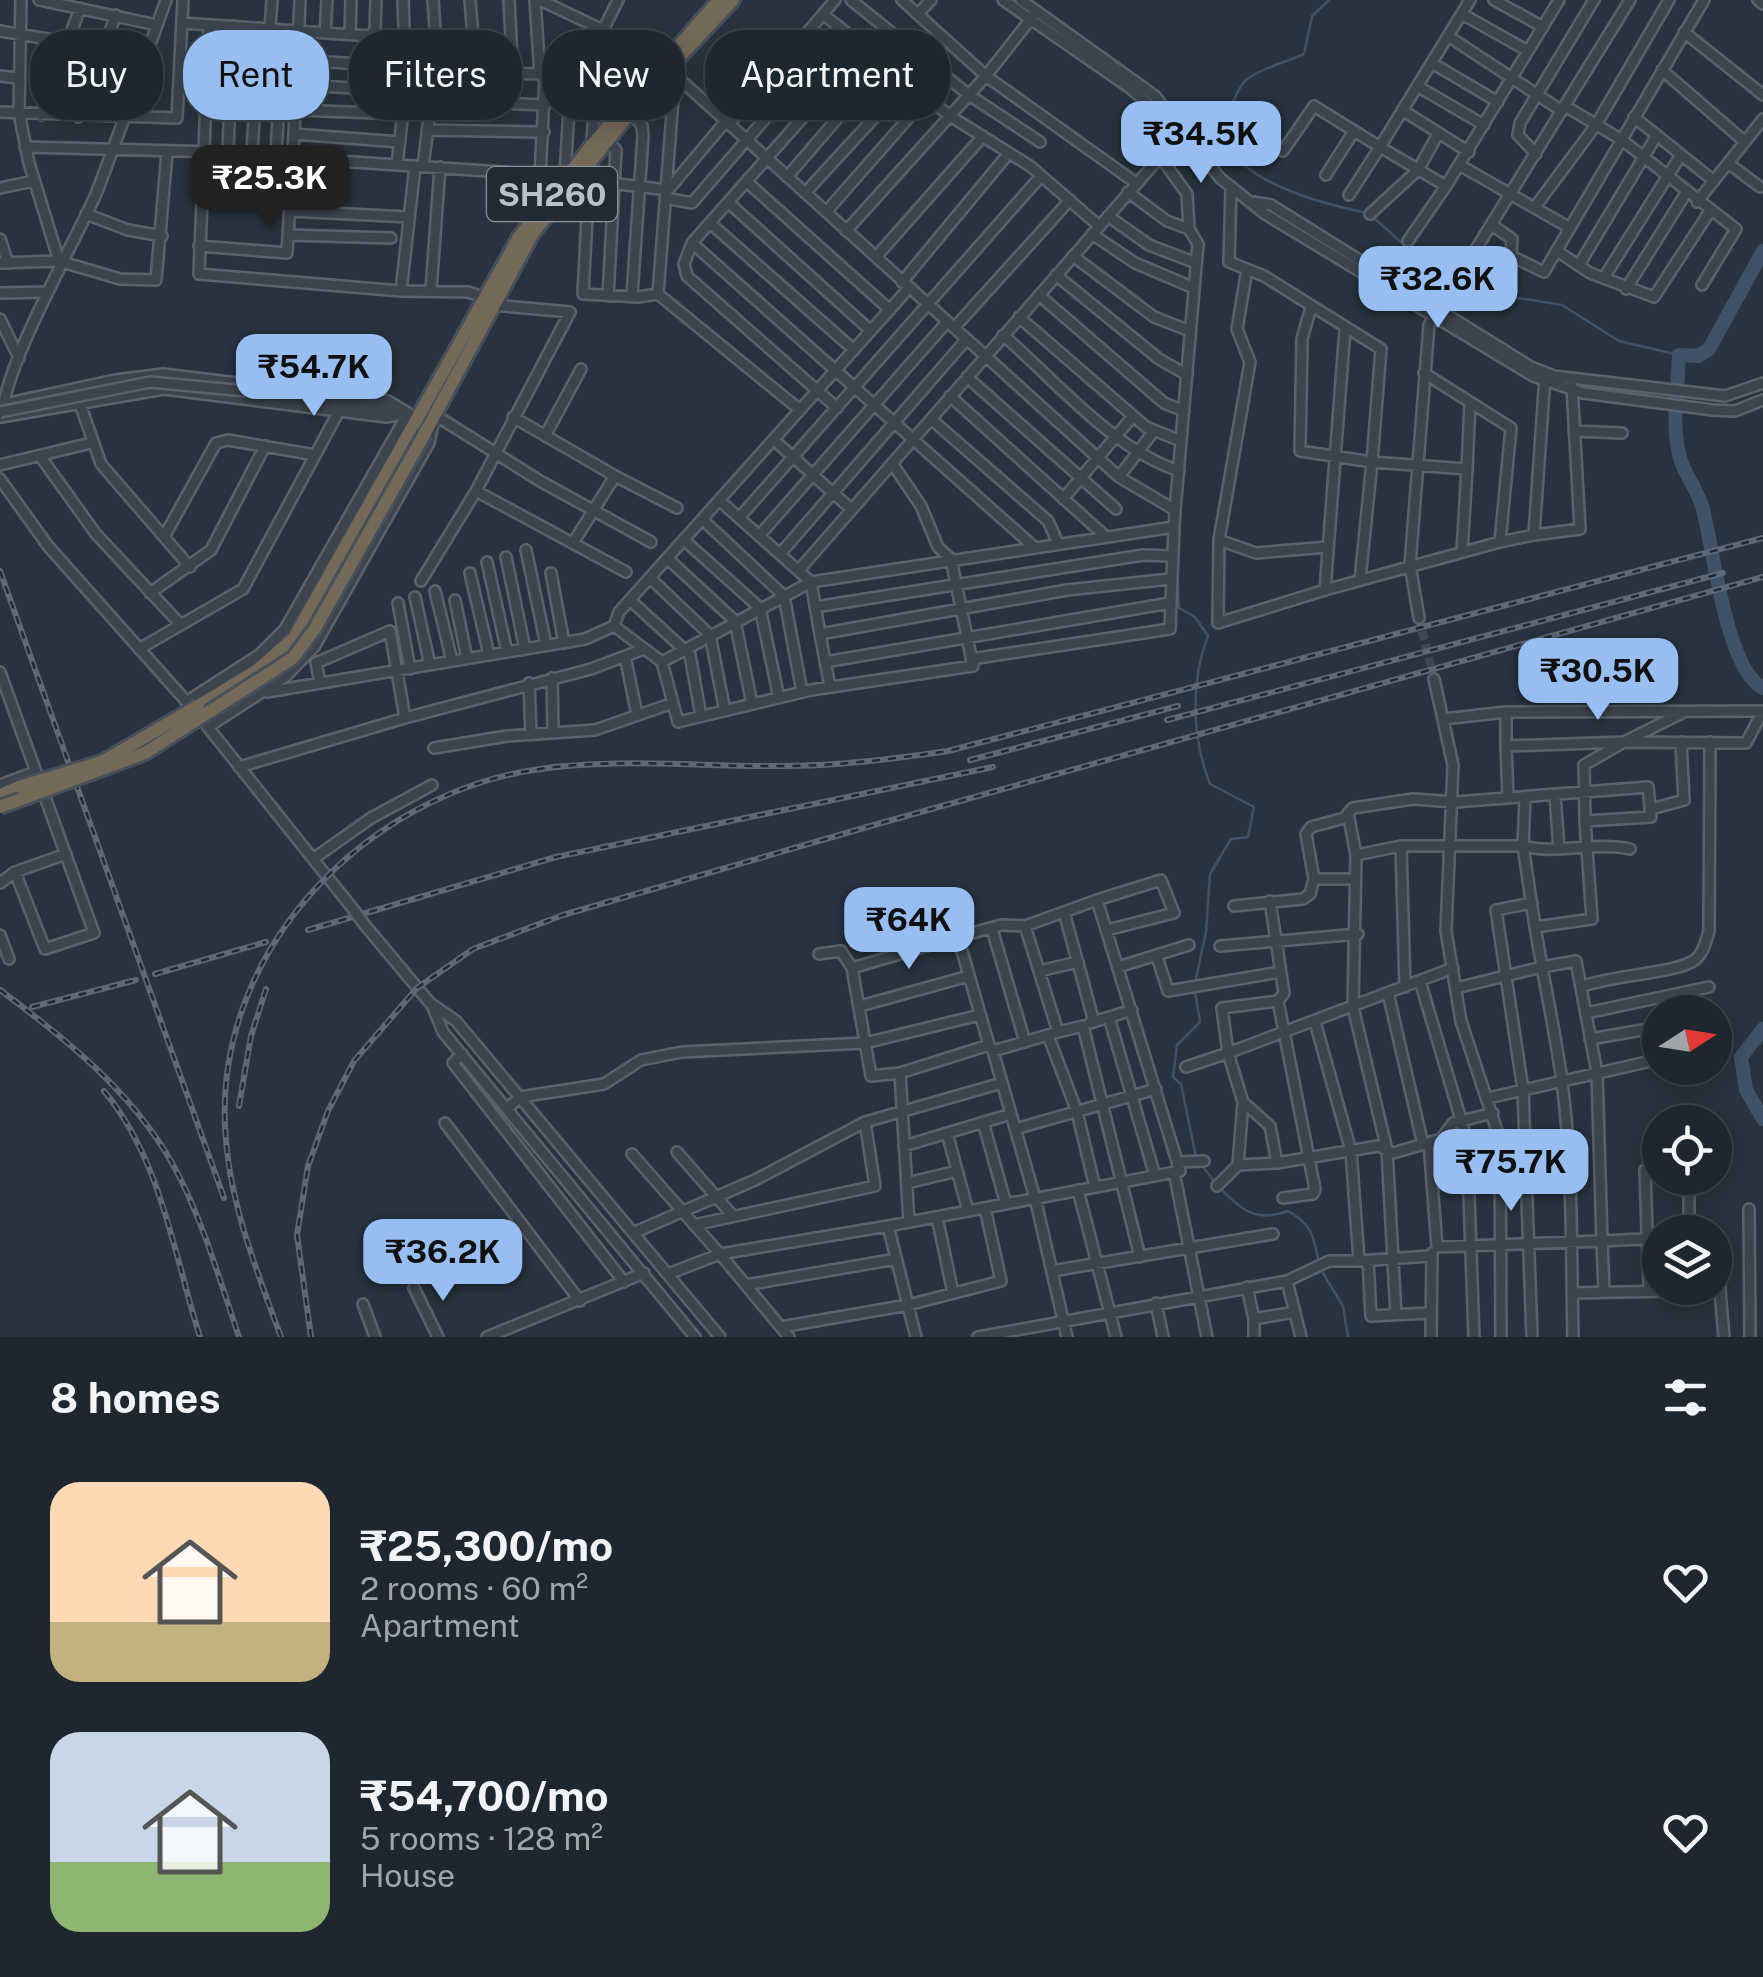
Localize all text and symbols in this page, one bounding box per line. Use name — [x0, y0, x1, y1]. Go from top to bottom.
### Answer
chip: Buy — [30, 30, 163, 120]
chip: Rent — [183, 30, 329, 120]
chip: Filters — [349, 30, 522, 120]
chip: New — [542, 30, 685, 120]
chip: Apartment — [705, 30, 950, 120]
pin: ₹34.5K — [1120, 101, 1282, 186]
text: ₹34.5K — [1143, 115, 1259, 152]
pin: ₹25.3K — [189, 145, 351, 230]
text: ₹25.3K — [212, 159, 328, 196]
road number: SH260 — [487, 167, 617, 221]
pin: ₹32.6K — [1357, 246, 1519, 331]
text: ₹32.6K — [1381, 260, 1495, 297]
pin: ₹54.7K — [233, 334, 395, 419]
text: ₹54.7K — [258, 348, 370, 385]
pin: ₹30.5K — [1517, 638, 1679, 723]
text: ₹30.5K — [1540, 652, 1656, 689]
pin: ₹64K — [850, 887, 968, 972]
text: ₹64K — [866, 901, 952, 938]
north arrow — [1642, 995, 1732, 1085]
map controls — [1642, 995, 1732, 1305]
button: locate — [1642, 1105, 1732, 1195]
pin: ₹75.7K — [1430, 1129, 1592, 1214]
text: ₹75.7K — [1455, 1143, 1567, 1180]
button: layers — [1642, 1215, 1732, 1305]
pin: ₹36.2K — [362, 1219, 524, 1304]
text: ₹36.2K — [385, 1233, 501, 1270]
icon: filters — [1658, 1370, 1713, 1425]
text: 8 homes — [50, 1373, 221, 1422]
text: ₹25,300/mo — [360, 1521, 613, 1570]
icon: home — [130, 1522, 250, 1642]
icon: heart — [1658, 1555, 1713, 1610]
text: 2 rooms · 60 m² — [360, 1570, 588, 1607]
text: Apartment — [360, 1607, 520, 1644]
text: ₹54,700/mo — [360, 1771, 609, 1820]
icon: home — [130, 1772, 250, 1892]
icon: heart — [1658, 1805, 1713, 1860]
text: 5 rooms · 128 m² — [360, 1820, 603, 1857]
text: House — [360, 1857, 455, 1894]

